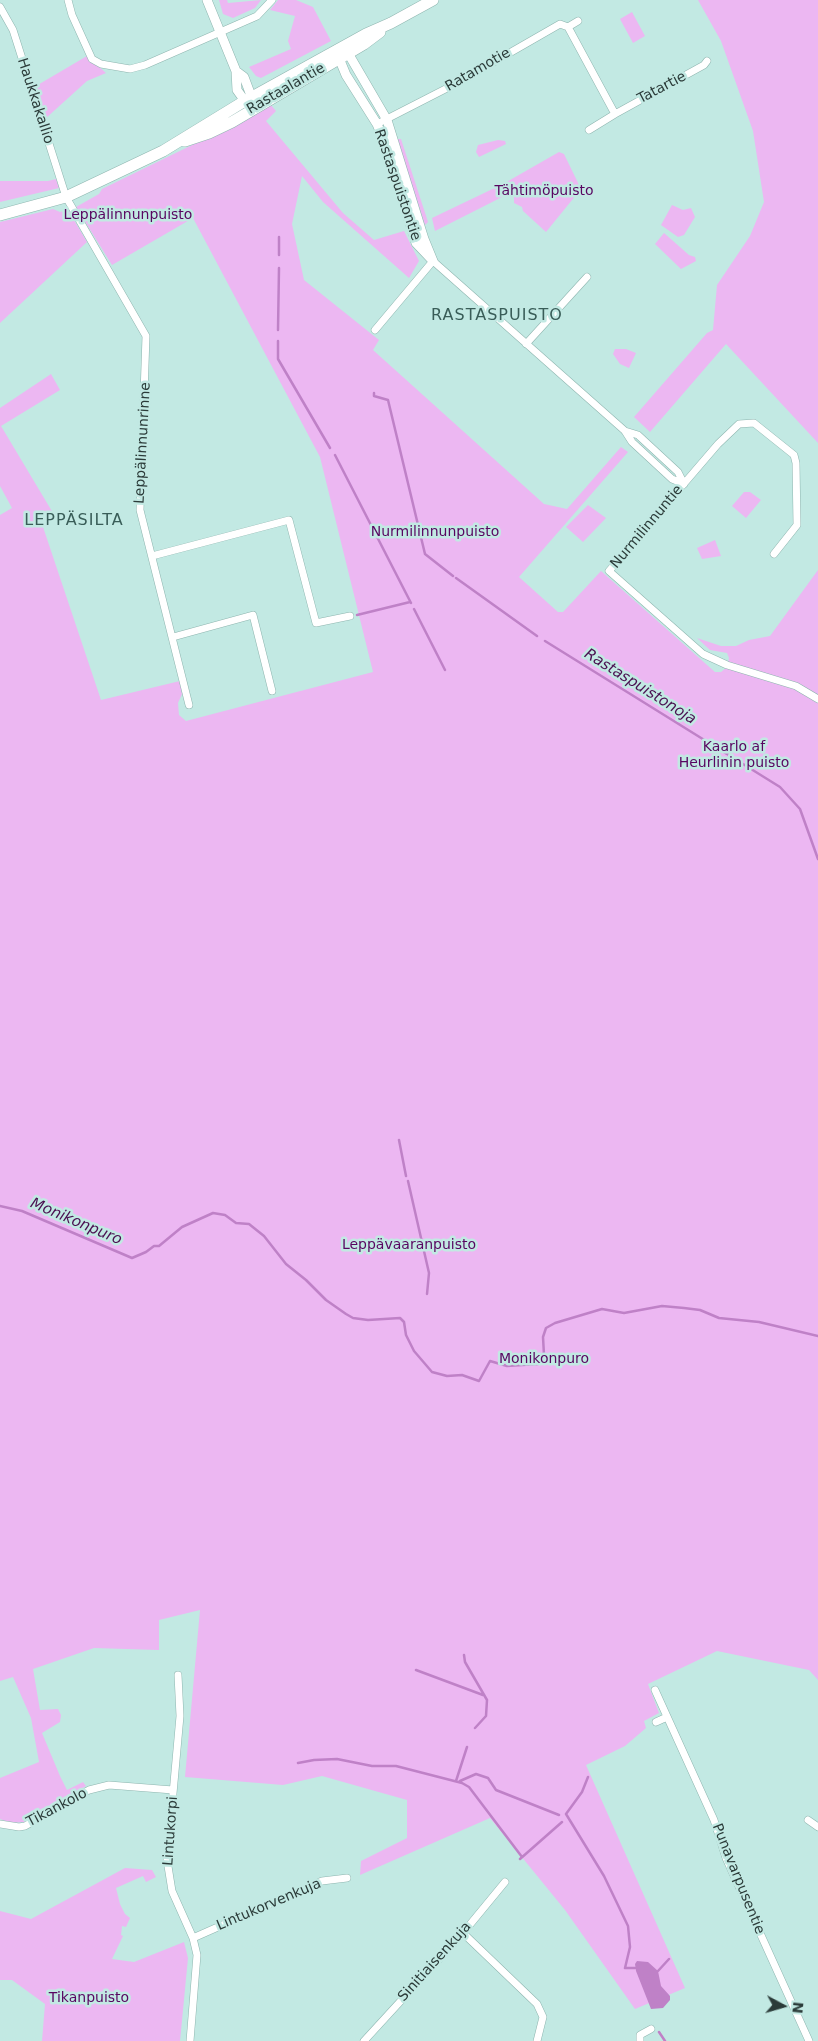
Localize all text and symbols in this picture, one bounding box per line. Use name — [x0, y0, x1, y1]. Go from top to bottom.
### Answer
street label: Ratamotie — [443, 45, 513, 95]
street label: Haukkakallio — [13, 56, 57, 146]
street label: Rastaalantie — [244, 60, 328, 118]
street label: Tatartie — [635, 68, 689, 108]
street label: Rastaspuistontie — [370, 127, 424, 243]
park label: Tähtimöpuisto — [495, 183, 593, 199]
park label: Leppälinnunpuisto — [64, 207, 192, 223]
district label: RASTASPUISTO — [430, 306, 564, 326]
street label: Leppälinnunrinne — [131, 382, 155, 504]
street label: Nurmilinnuntie — [607, 482, 687, 572]
district label: LEPPÄSILTA — [23, 511, 125, 531]
park label: Nurmilinnunpuisto — [371, 524, 499, 540]
water label: Rastaspuistonoja — [581, 645, 699, 729]
park label: Kaarlo af Heurlinin puisto — [679, 739, 789, 772]
water label: Monikonpuro — [28, 1195, 124, 1249]
park label: Leppävaaranpuisto — [342, 1237, 476, 1253]
park label: Monikonpuro — [499, 1351, 589, 1367]
street label: Tikankolo — [24, 1785, 90, 1831]
street label: Lintukorpi — [160, 1796, 182, 1866]
street label: Punavarpusentie — [708, 1821, 768, 1937]
street label: Lintukorvenkuja — [214, 1875, 324, 1935]
street label: Sinitiaisenkuja — [395, 1919, 475, 2005]
north arrow — [758, 1981, 808, 2031]
park label: Tikanpuisto — [49, 1990, 129, 2006]
text: N — [789, 2001, 806, 2014]

